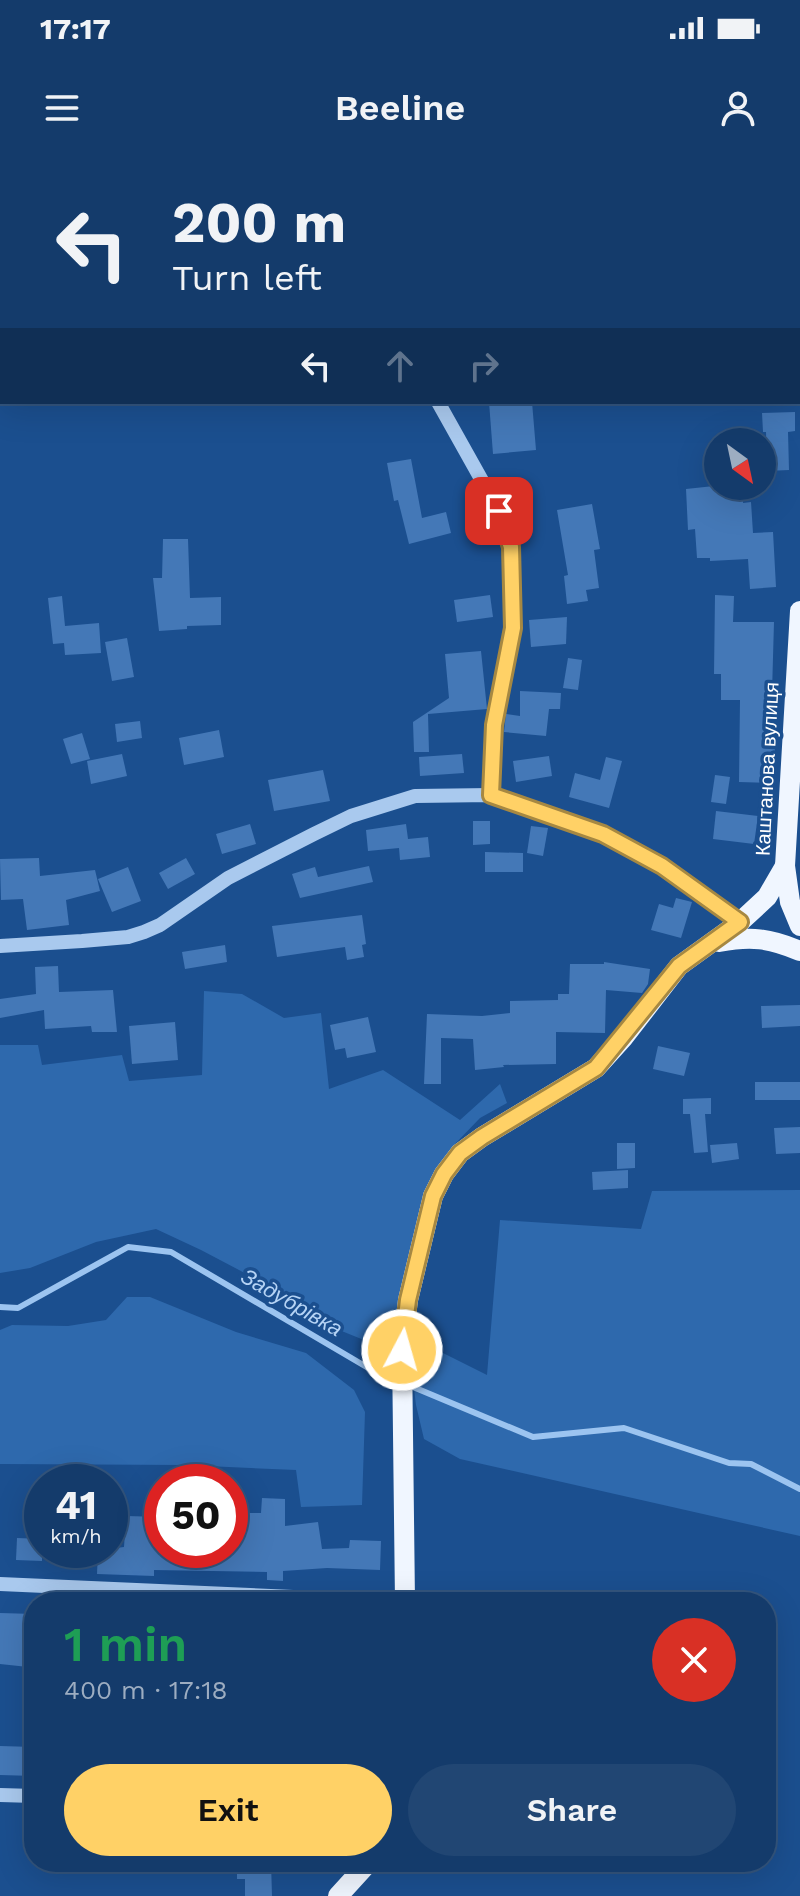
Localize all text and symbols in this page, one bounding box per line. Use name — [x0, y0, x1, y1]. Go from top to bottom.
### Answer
text: 17:17 — [40, 11, 111, 46]
icon: menu — [40, 86, 84, 130]
icon: person — [716, 86, 760, 130]
text: Beeline — [335, 87, 465, 129]
text: 200 m — [172, 190, 346, 256]
icon: left — [40, 192, 144, 296]
text: Turn left — [172, 257, 322, 299]
icon: left — [294, 344, 338, 388]
icon: ahead — [378, 344, 422, 388]
icon: right — [462, 344, 506, 388]
north arrow — [704, 428, 776, 500]
map controls — [704, 428, 776, 500]
pin — [465, 477, 533, 545]
icon: arrive — [477, 489, 521, 533]
street label: Каштанова вулиця — [750, 681, 784, 857]
water label: Задубрівка — [237, 1263, 347, 1341]
position arrow — [360, 1308, 444, 1392]
speed limit sign: 50 — [144, 1464, 248, 1568]
text: 41 — [55, 1482, 97, 1529]
text: km/h — [50, 1524, 102, 1548]
text: 1 min — [64, 1616, 187, 1673]
button: close — [652, 1618, 736, 1702]
text: 400 m · 17:18 — [64, 1675, 228, 1705]
button: Exit — [64, 1764, 392, 1856]
button: Share — [408, 1764, 736, 1856]

